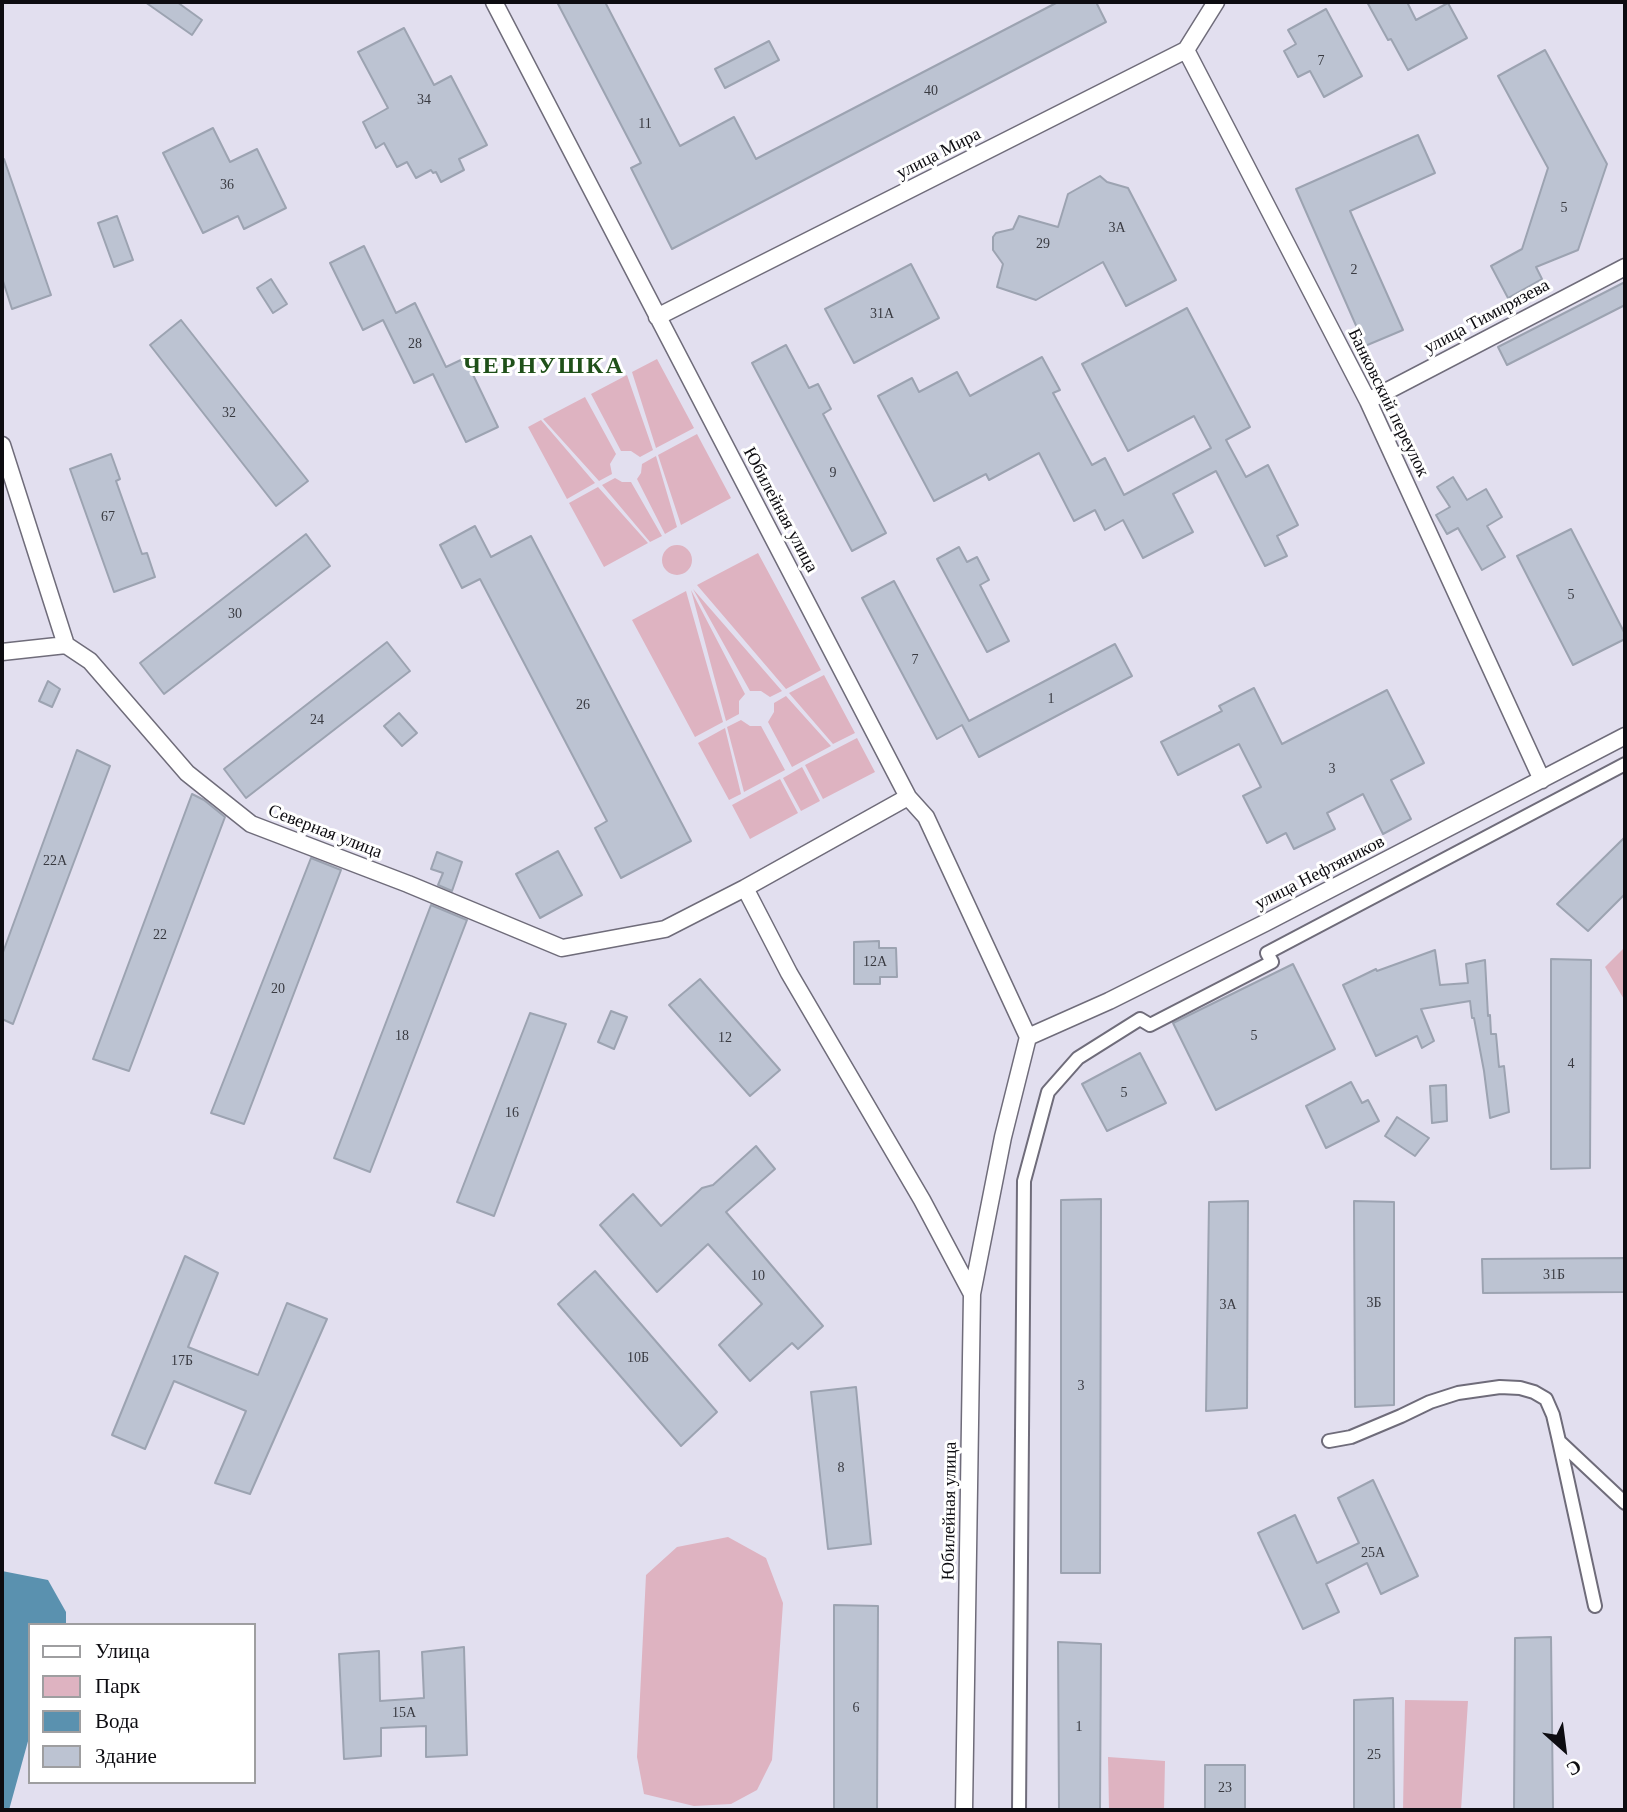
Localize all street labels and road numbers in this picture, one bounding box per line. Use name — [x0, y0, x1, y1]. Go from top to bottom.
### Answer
street label: улица Мира — [893, 124, 985, 184]
street label: улица Тимирязева — [1421, 275, 1553, 359]
street label: Банковский переулок — [1343, 325, 1433, 481]
street label: Юбилейная улица — [738, 444, 822, 576]
street label: Северная улица — [265, 800, 385, 864]
street label: улица Нефтяников — [1252, 831, 1388, 915]
street label: Юбилейная улица — [938, 1441, 962, 1581]

